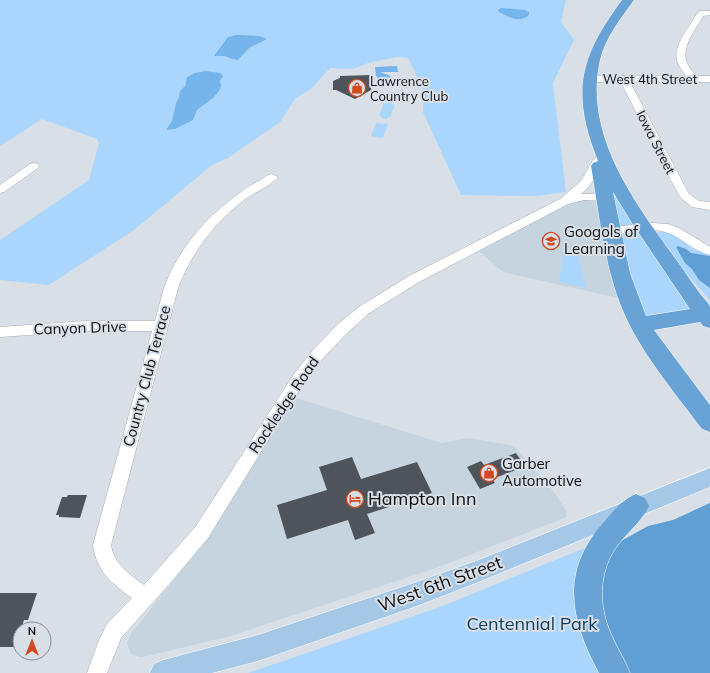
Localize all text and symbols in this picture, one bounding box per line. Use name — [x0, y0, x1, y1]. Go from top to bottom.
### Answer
street label: West 4th Street — [603, 71, 698, 87]
place label: Lawrence Country Club — [370, 73, 448, 104]
shop icon: Lawrence Country Club — [347, 78, 367, 98]
street label: Iowa Street — [633, 108, 679, 177]
place label: Googols of Learning — [564, 222, 639, 258]
school or university icon: Googols of Learning — [541, 231, 561, 251]
street label: Country Club Terrace — [119, 303, 175, 449]
street label: Canyon Drive — [33, 316, 127, 339]
street label: Rockledge Road — [244, 353, 323, 457]
place label: Garber Automotive — [502, 454, 582, 490]
shop icon: Garber Automotive — [479, 463, 499, 483]
place label: Hampton Inn — [368, 487, 477, 510]
hotel icon: Hampton Inn — [345, 489, 365, 509]
street label: West 6th Street — [374, 550, 505, 617]
park label: Centennial Park — [466, 612, 598, 635]
north arrow — [12, 621, 52, 661]
text: N — [28, 624, 36, 638]

